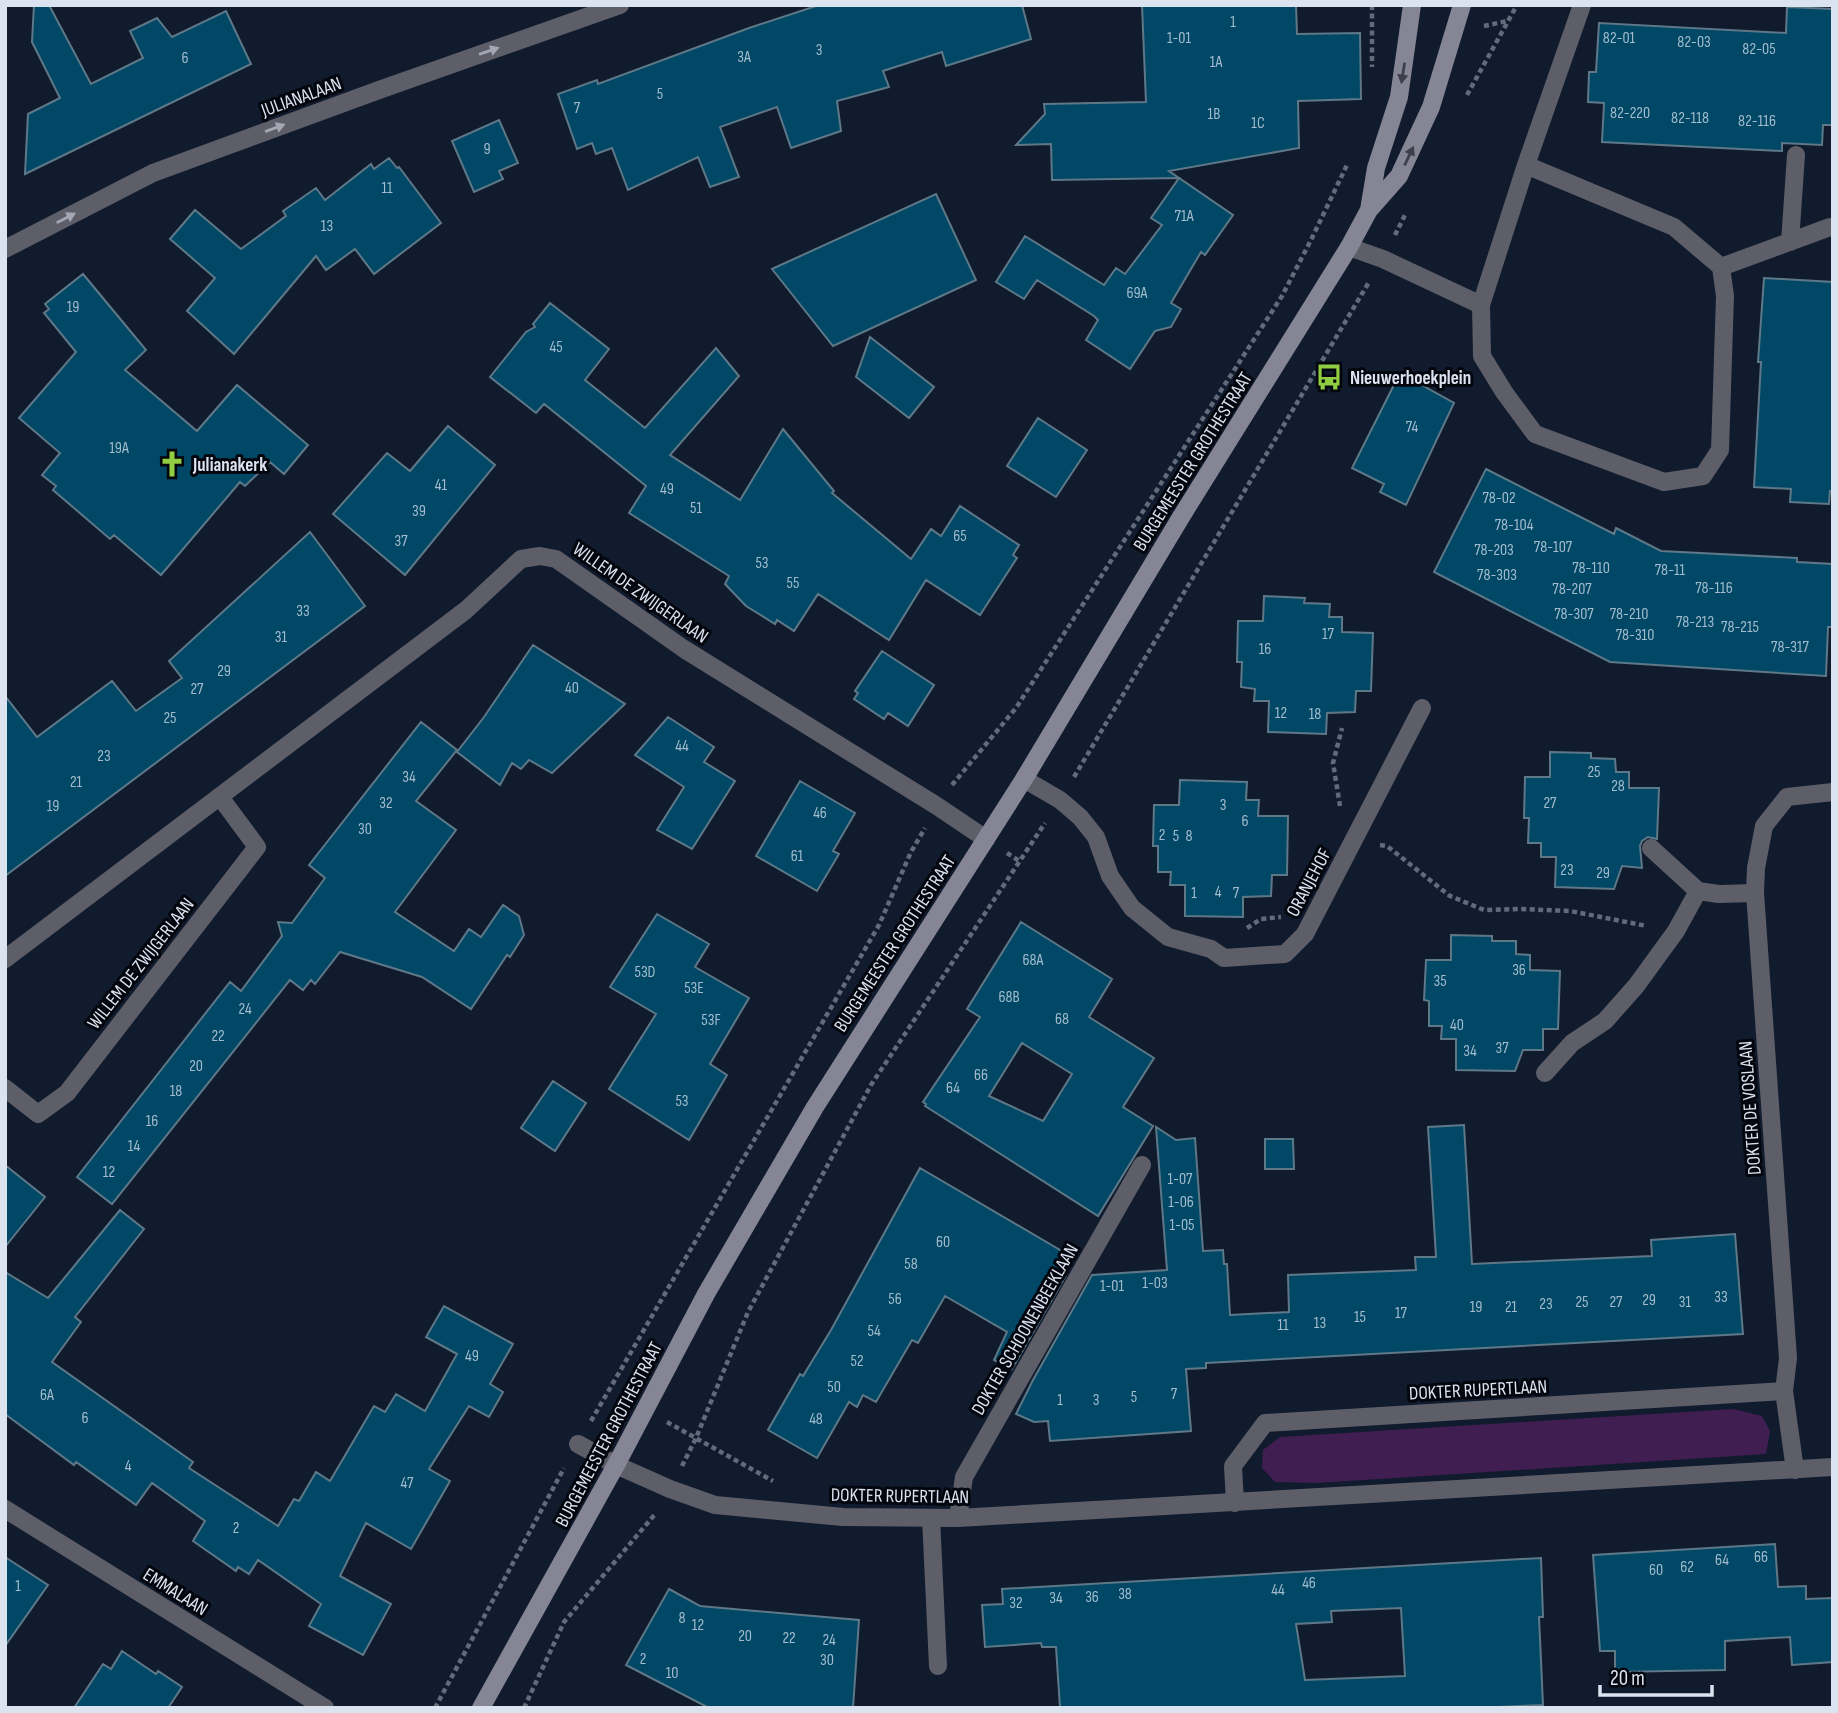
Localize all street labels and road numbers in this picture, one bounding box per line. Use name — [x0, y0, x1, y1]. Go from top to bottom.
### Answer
street label: JULIANALAAN — [257, 72, 345, 123]
street label: BURGEMEESTER GROTHESTRAAT — [1129, 368, 1258, 555]
street label: WILLEM DE ZWIJGERLAAN — [568, 538, 712, 649]
street label: ORANJEHOF — [1282, 845, 1337, 921]
street label: BURGEMEESTER GROTHESTRAAT — [829, 851, 961, 1037]
street label: WILLEM DE ZWIJGERLAAN — [83, 894, 200, 1034]
street label: DOKTER DE VOSLAAN — [1734, 1040, 1767, 1176]
street label: DOKTER SCHOONENBEEKLAAN — [967, 1240, 1084, 1419]
street label: BURGEMEESTER GROTHESTRAAT — [551, 1338, 668, 1531]
street label: DOKTER RUPERTLAAN — [1408, 1375, 1548, 1406]
street label: DOKTER RUPERTLAAN — [831, 1484, 969, 1509]
street label: EMMALAAN — [139, 1563, 212, 1621]

